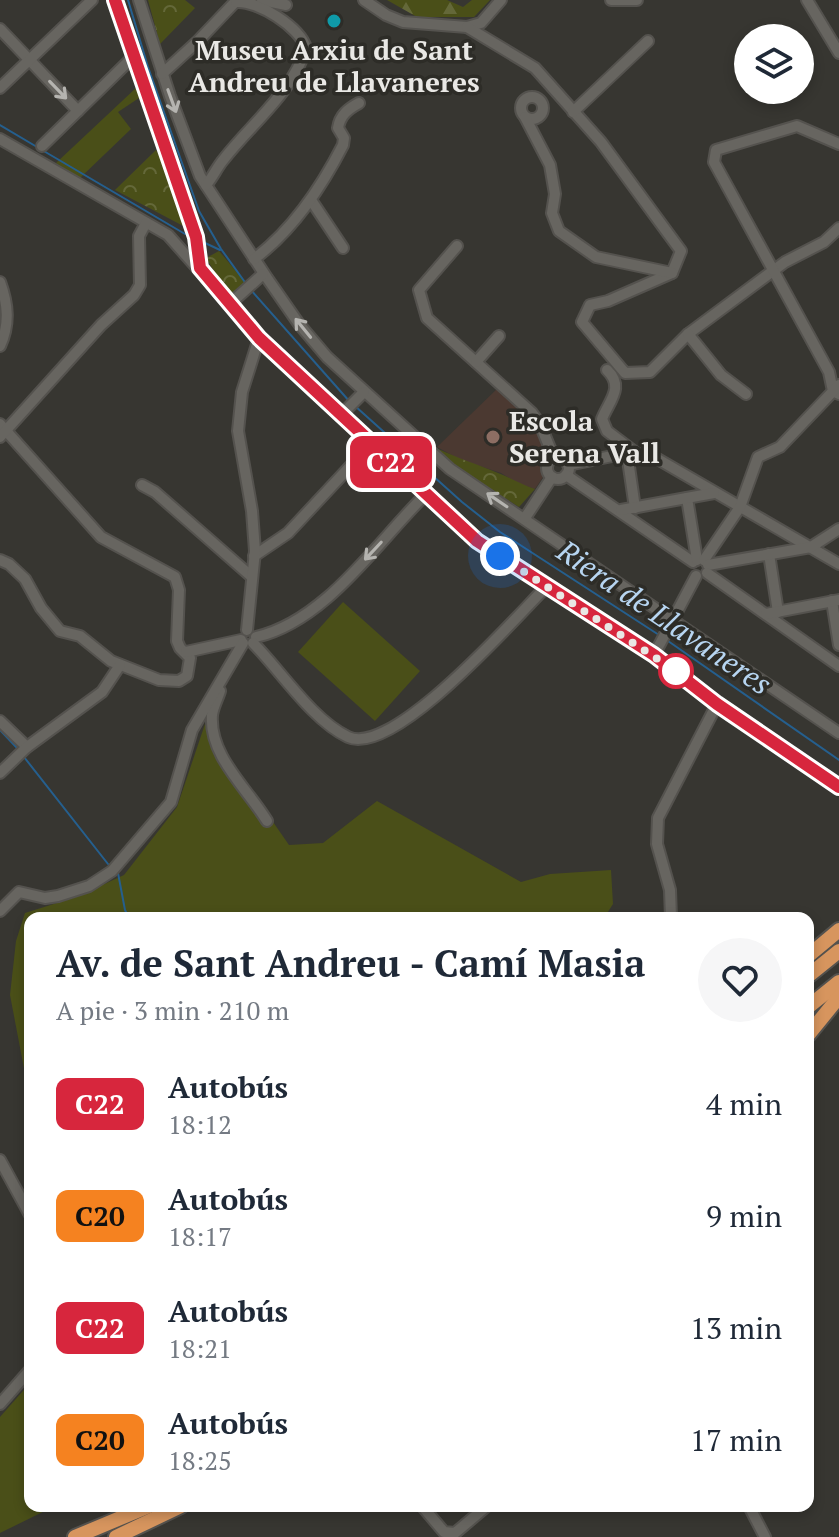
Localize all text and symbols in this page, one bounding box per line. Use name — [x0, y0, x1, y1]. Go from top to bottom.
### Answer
marker: Museu Arxiu de Sant Andreu de Llavaneres — [325, 12, 343, 30]
map controls — [734, 24, 814, 104]
button: layers — [734, 24, 814, 104]
place label: Museu Arxiu de Sant Andreu de Llavaneres — [188, 31, 480, 100]
one-way arrow — [48, 80, 67, 99]
one-way arrow — [165, 88, 180, 113]
one-way arrow — [294, 319, 312, 339]
place label: Escola Serena Vall — [509, 402, 660, 471]
marker: Escola Serena Vall — [484, 428, 502, 446]
line badge: C22 — [345, 436, 437, 488]
text: C22 — [366, 443, 416, 480]
one-way arrow — [486, 492, 509, 508]
water label: Riera de Llavaneres — [549, 530, 779, 704]
your location — [480, 536, 520, 576]
one-way arrow — [364, 541, 382, 561]
unlabelled marker — [659, 654, 693, 688]
text: Av. de Sant Andreu - Camí Masia — [56, 938, 645, 988]
button: heart — [698, 938, 782, 1022]
text: A pie · 3 min · 210 m — [56, 993, 289, 1027]
text: Autobús — [168, 1067, 288, 1107]
text: 4 min — [706, 1084, 782, 1124]
text: C22 — [75, 1085, 125, 1122]
text: 18:12 — [168, 1107, 232, 1141]
text: Autobús — [168, 1179, 288, 1219]
text: 9 min — [706, 1196, 782, 1236]
text: C20 — [75, 1197, 125, 1234]
text: 18:17 — [168, 1219, 232, 1253]
text: Autobús — [168, 1291, 288, 1331]
text: 13 min — [690, 1308, 782, 1348]
text: C22 — [75, 1309, 125, 1346]
text: 18:21 — [168, 1331, 232, 1365]
text: Autobús — [168, 1403, 288, 1443]
text: 17 min — [690, 1420, 782, 1460]
text: C20 — [75, 1421, 125, 1458]
text: 18:25 — [168, 1443, 232, 1477]

